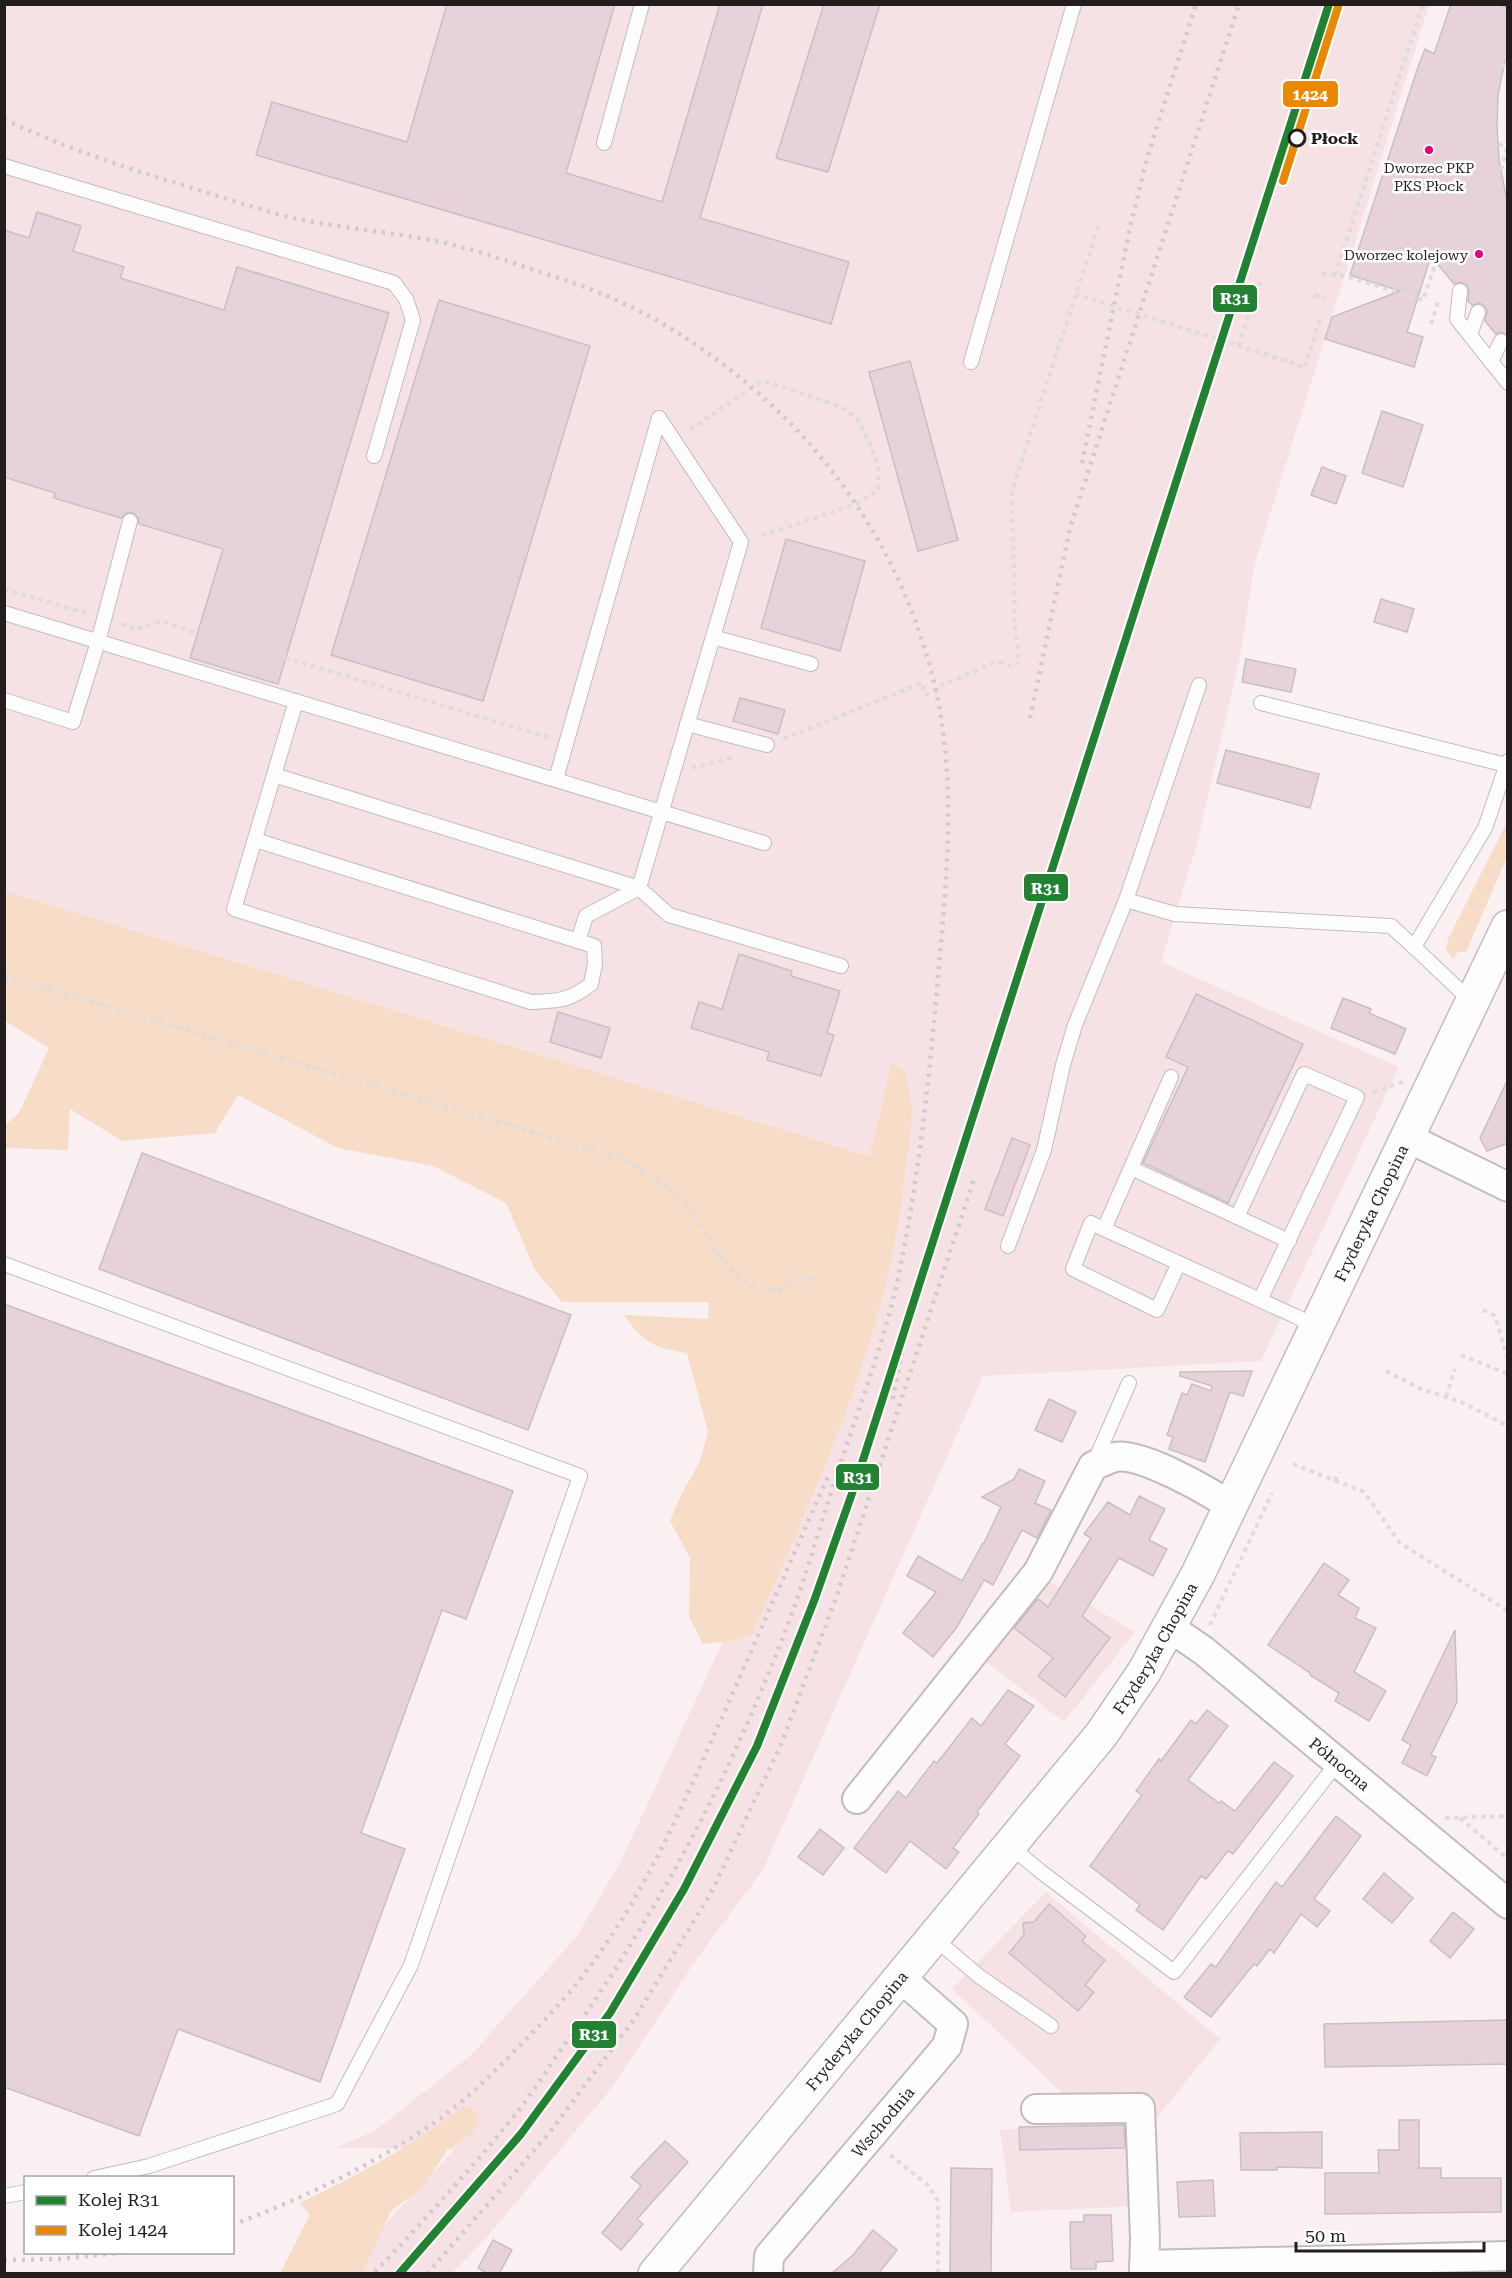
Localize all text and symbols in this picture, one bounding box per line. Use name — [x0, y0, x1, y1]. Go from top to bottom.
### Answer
line badge: 1424 — [1282, 80, 1339, 108]
text: 1424 — [1292, 85, 1328, 104]
marker: Płock — [1288, 129, 1306, 147]
place label: Płock — [1311, 129, 1358, 148]
marker: Dworzec PKP PKS Płock — [1423, 144, 1435, 156]
place label: Dworzec PKP PKS Płock — [1384, 160, 1474, 194]
place label: Dworzec kolejowy — [1344, 247, 1469, 263]
marker: Dworzec kolejowy — [1473, 248, 1485, 260]
line badge: R31 — [1212, 284, 1258, 313]
text: R31 — [1220, 289, 1250, 308]
line badge: R31 — [1023, 873, 1069, 902]
text: R31 — [1031, 879, 1061, 898]
street label: Fryderyka Chopina — [1331, 1141, 1412, 1285]
line badge: R31 — [835, 1463, 880, 1491]
text: R31 — [843, 1468, 873, 1487]
street label: Fryderyka Chopina — [1109, 1579, 1202, 1718]
street label: Północna — [1305, 1734, 1374, 1795]
street label: Fryderyka Chopina — [802, 1967, 912, 2095]
line badge: R31 — [571, 2020, 617, 2049]
text: R31 — [579, 2025, 609, 2044]
street label: Wschodnia — [848, 2083, 919, 2161]
legend — [24, 2176, 234, 2254]
text: Kolej R31 — [78, 2189, 160, 2210]
scale bar — [1296, 2215, 1484, 2253]
text: Kolej 1424 — [78, 2219, 167, 2240]
text: 50 m — [1305, 2225, 1346, 2246]

